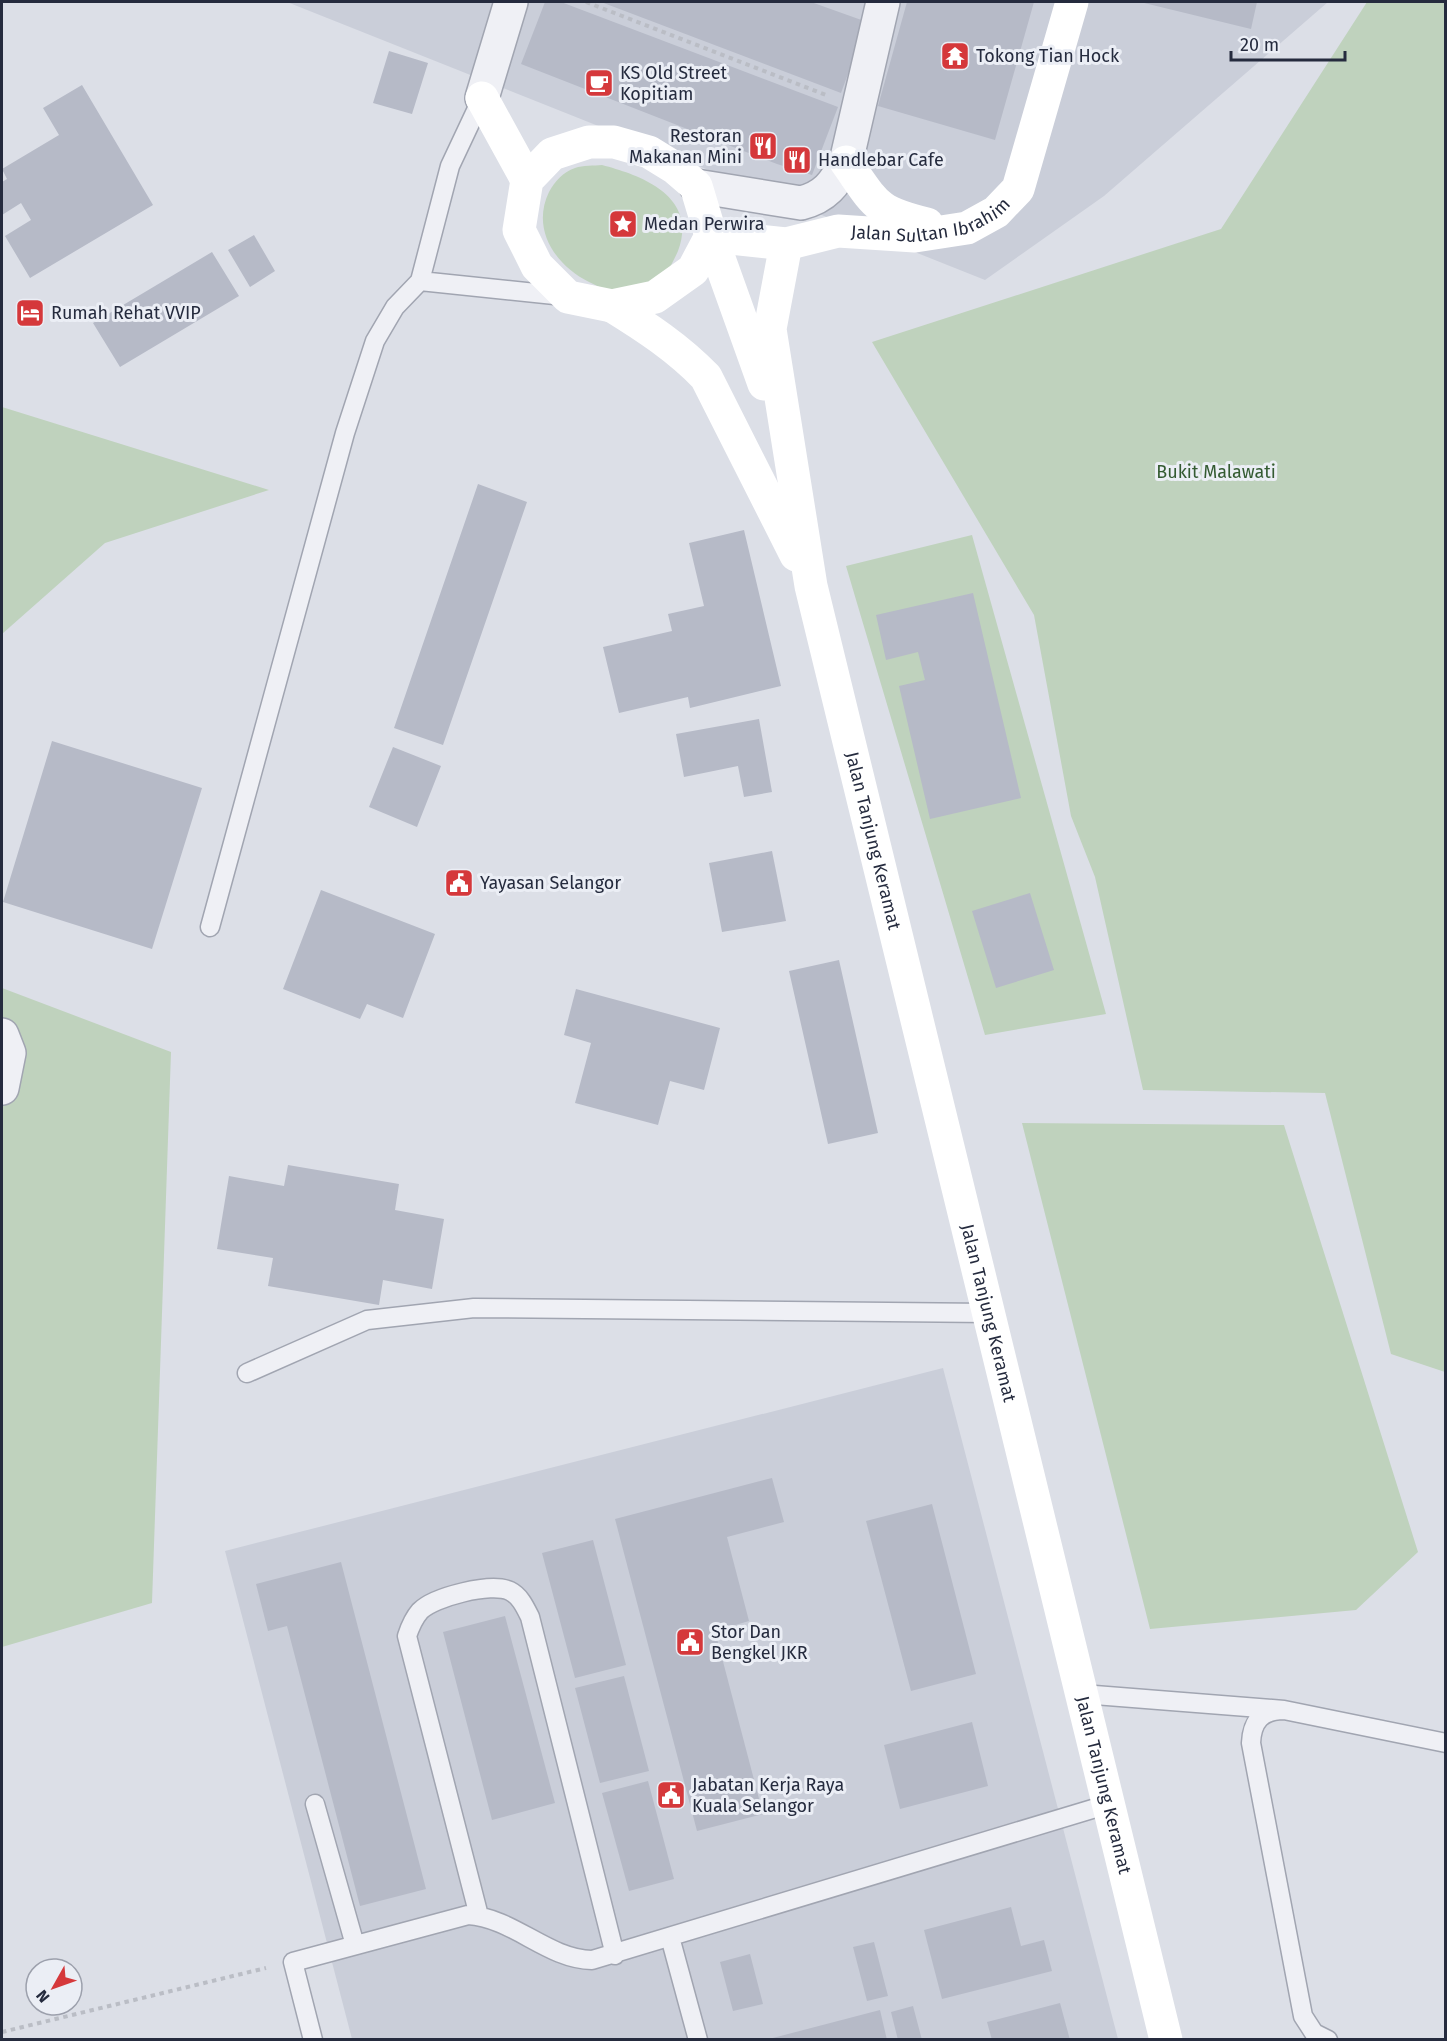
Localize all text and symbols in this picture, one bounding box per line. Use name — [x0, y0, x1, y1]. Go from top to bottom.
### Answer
scale bar — [1231, 24, 1345, 62]
text: 20 m — [1240, 34, 1279, 56]
temple icon: Tokong Tian Hock — [939, 40, 971, 72]
place label: Tokong Tian Hock — [976, 45, 1120, 67]
place label: KS Old Street Kopitiam — [620, 62, 728, 105]
cafe icon: KS Old Street Kopitiam — [583, 67, 615, 99]
place label: Restoran Makanan Mini — [629, 125, 742, 168]
restaurant icon: Restoran Makanan Mini — [747, 130, 779, 162]
restaurant icon: Handlebar Cafe — [781, 144, 813, 176]
place label: Handlebar Cafe — [818, 149, 944, 171]
street label: Jalan Sultan Ibrahim — [850, 193, 1015, 247]
place icon: Medan Perwira — [607, 208, 639, 240]
place label: Medan Perwira — [644, 213, 764, 235]
hotel icon: Rumah Rehat VVIP — [14, 297, 46, 329]
place label: Rumah Rehat VVIP — [51, 302, 201, 324]
park label: Bukit Malawati — [1156, 461, 1276, 483]
street label: Jalan Tanjung Keramat — [841, 750, 906, 933]
public building icon: Yayasan Selangor — [443, 867, 475, 899]
place label: Yayasan Selangor — [480, 872, 621, 894]
street label: Jalan Tanjung Keramat — [956, 1222, 1021, 1405]
place label: Stor Dan Bengkel JKR — [711, 1621, 808, 1664]
public building icon: Stor Dan Bengkel JKR — [674, 1626, 706, 1658]
street label: Jalan Tanjung Keramat — [1071, 1694, 1136, 1877]
place label: Jabatan Kerja Raya Kuala Selangor — [692, 1774, 844, 1817]
public building icon: Jabatan Kerja Raya Kuala Selangor — [655, 1779, 687, 1811]
north arrow — [24, 1957, 84, 2017]
text: N — [32, 1986, 54, 2006]

